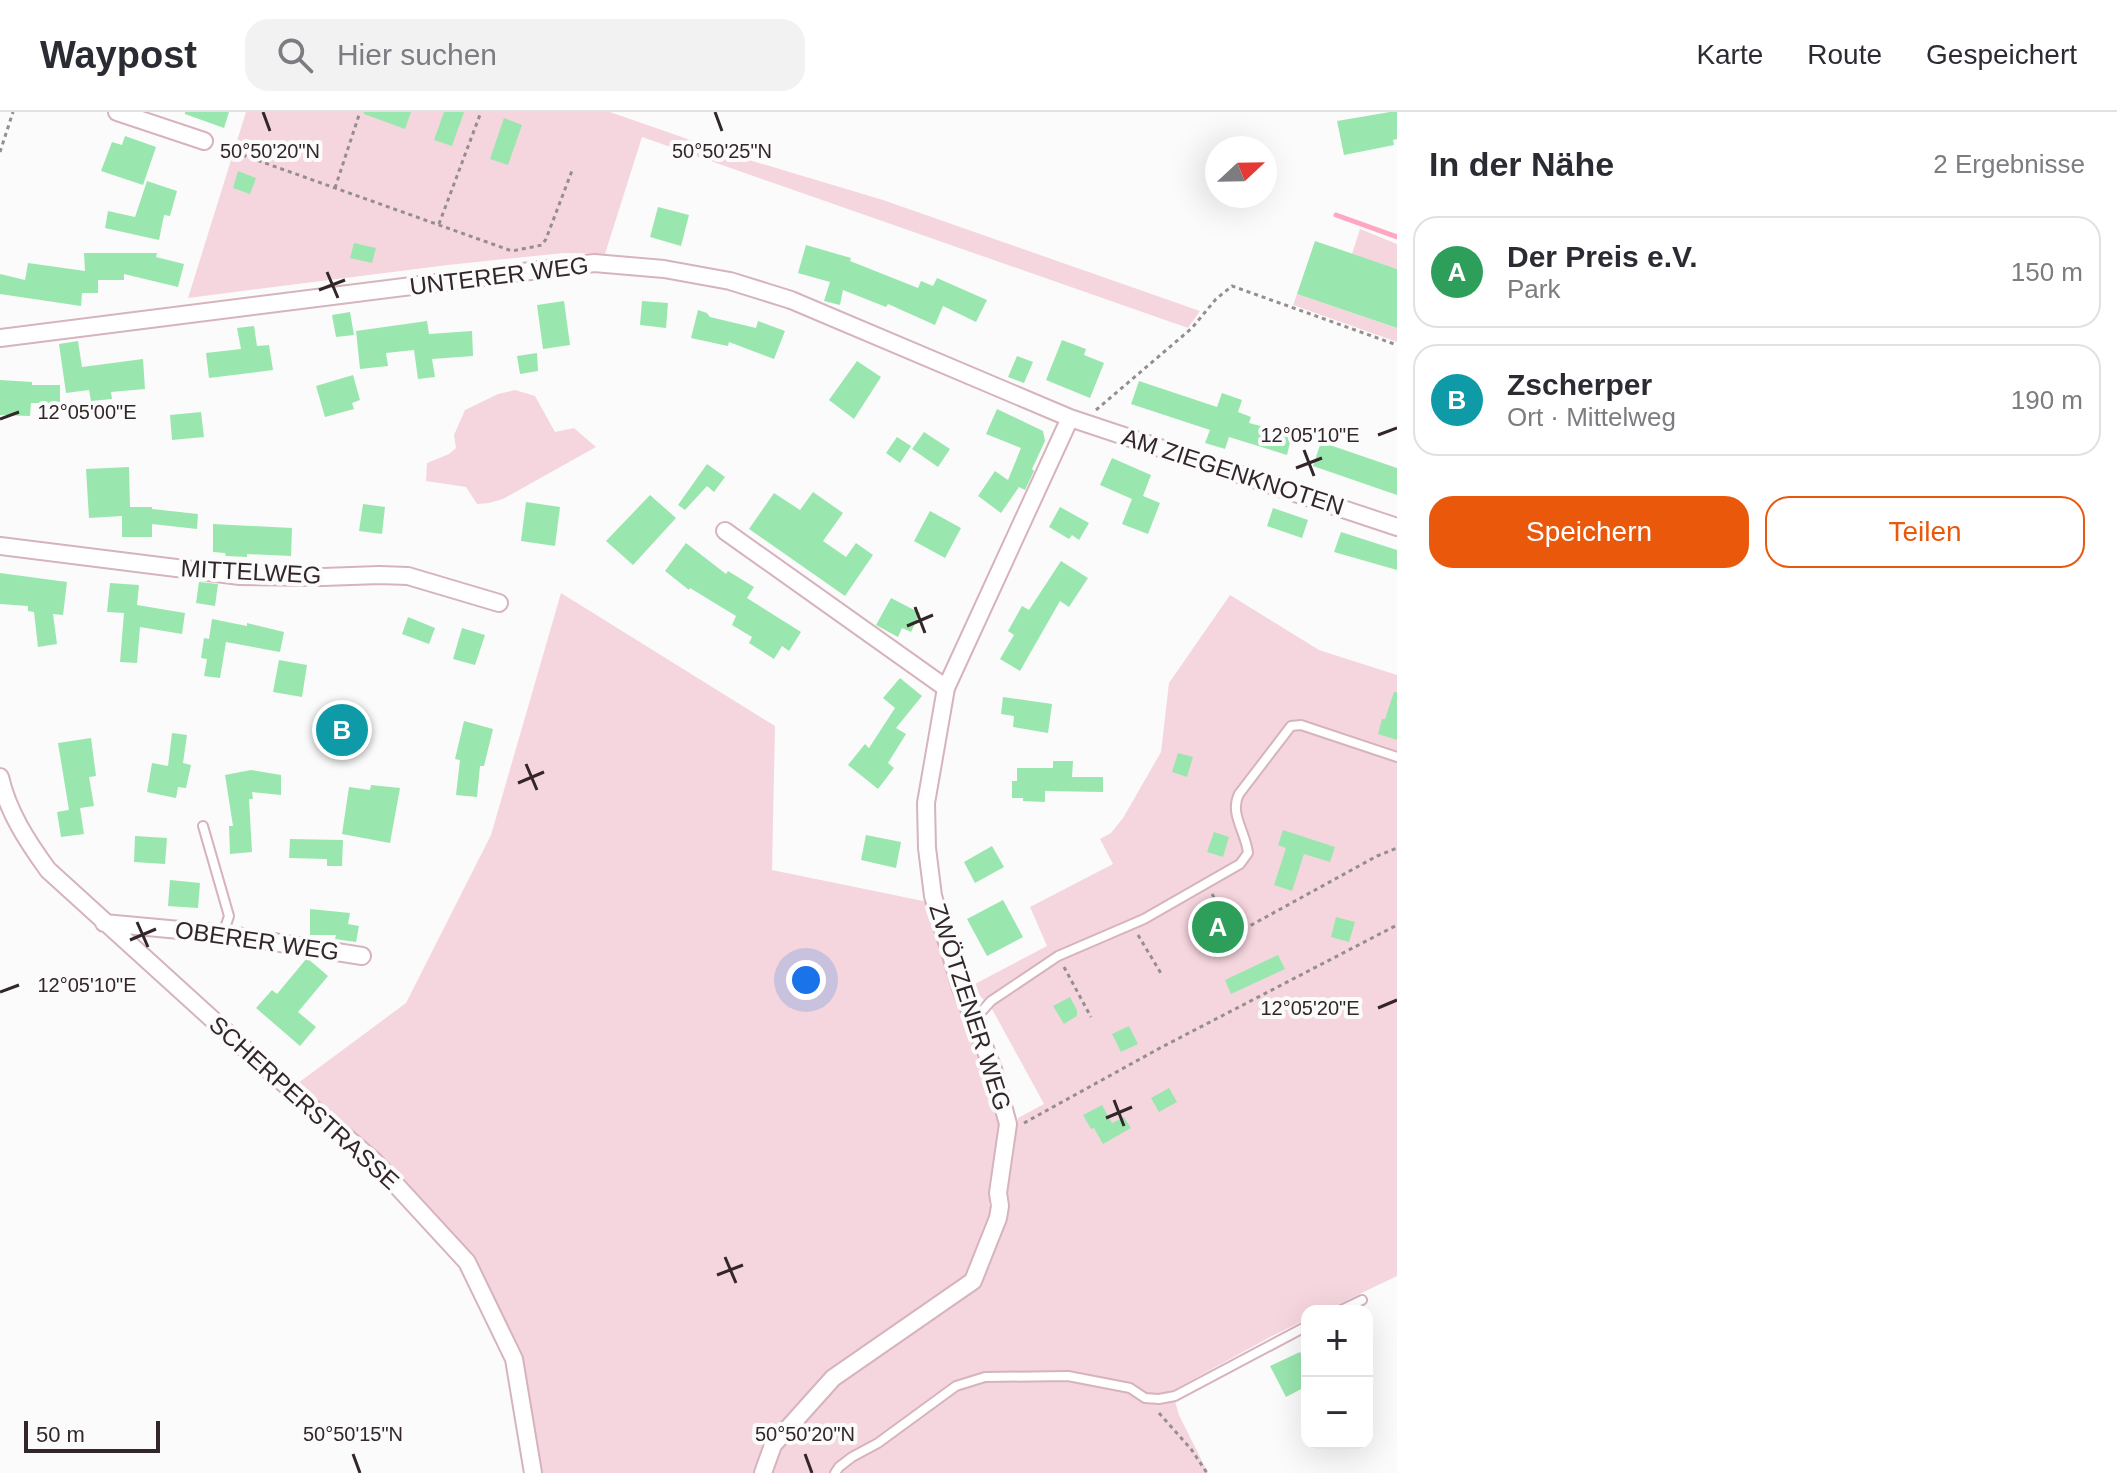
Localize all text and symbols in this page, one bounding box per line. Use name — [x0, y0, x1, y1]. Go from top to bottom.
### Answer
search box — [245, 19, 805, 91]
icon: search — [273, 33, 317, 77]
text: Waypost — [40, 34, 197, 76]
text: Hier suchen — [337, 38, 497, 71]
text: Karte — [1696, 39, 1763, 70]
text: Route — [1807, 39, 1882, 70]
text: Gespeichert — [1926, 39, 2077, 70]
north arrow — [1205, 136, 1277, 208]
text: 50°50'20"N — [220, 140, 320, 162]
text: 50°50'25"N — [672, 140, 772, 162]
text: In der Nähe — [1429, 145, 1614, 183]
text: 2 Ergebnisse — [1933, 149, 2085, 179]
text: Der Preis e.V. — [1507, 240, 1698, 273]
street label: UNTERER WEG — [408, 251, 590, 300]
text: A — [1448, 257, 1466, 287]
text: 150 m — [2011, 257, 2083, 287]
text: Park — [1507, 274, 1560, 304]
text: Zscherper — [1507, 368, 1652, 401]
text: B — [1448, 385, 1466, 415]
text: 190 m — [2011, 385, 2083, 415]
text: 12°05'00"E — [38, 401, 137, 423]
text: Ort · Mittelweg — [1507, 402, 1676, 432]
street label: AM ZIEGENKNOTEN — [1119, 423, 1348, 520]
text: 12°05'10"E — [1261, 424, 1360, 446]
button: Speichern — [1429, 496, 1749, 568]
button: Teilen — [1765, 496, 2085, 568]
street label: MITTELWEG — [180, 554, 322, 589]
pin: B — [316, 700, 368, 760]
pin: A — [1192, 897, 1244, 957]
street label: ZWÖTZENER WEG — [924, 900, 1017, 1114]
street label: OBERER WEG — [173, 916, 341, 965]
your location — [786, 960, 826, 1000]
text: 12°05'10"E — [38, 974, 137, 996]
text: 12°05'20"E — [1261, 997, 1360, 1019]
street label: SCHERPERSTRASSE — [204, 1010, 405, 1195]
map controls — [1301, 1305, 1373, 1449]
button: + — [1301, 1305, 1373, 1377]
button: − — [1301, 1377, 1373, 1449]
scale bar — [24, 1417, 160, 1453]
text: 50 m — [36, 1422, 85, 1447]
text: 50°50'15"N — [303, 1423, 403, 1445]
text: 50°50'20"N — [755, 1423, 855, 1445]

